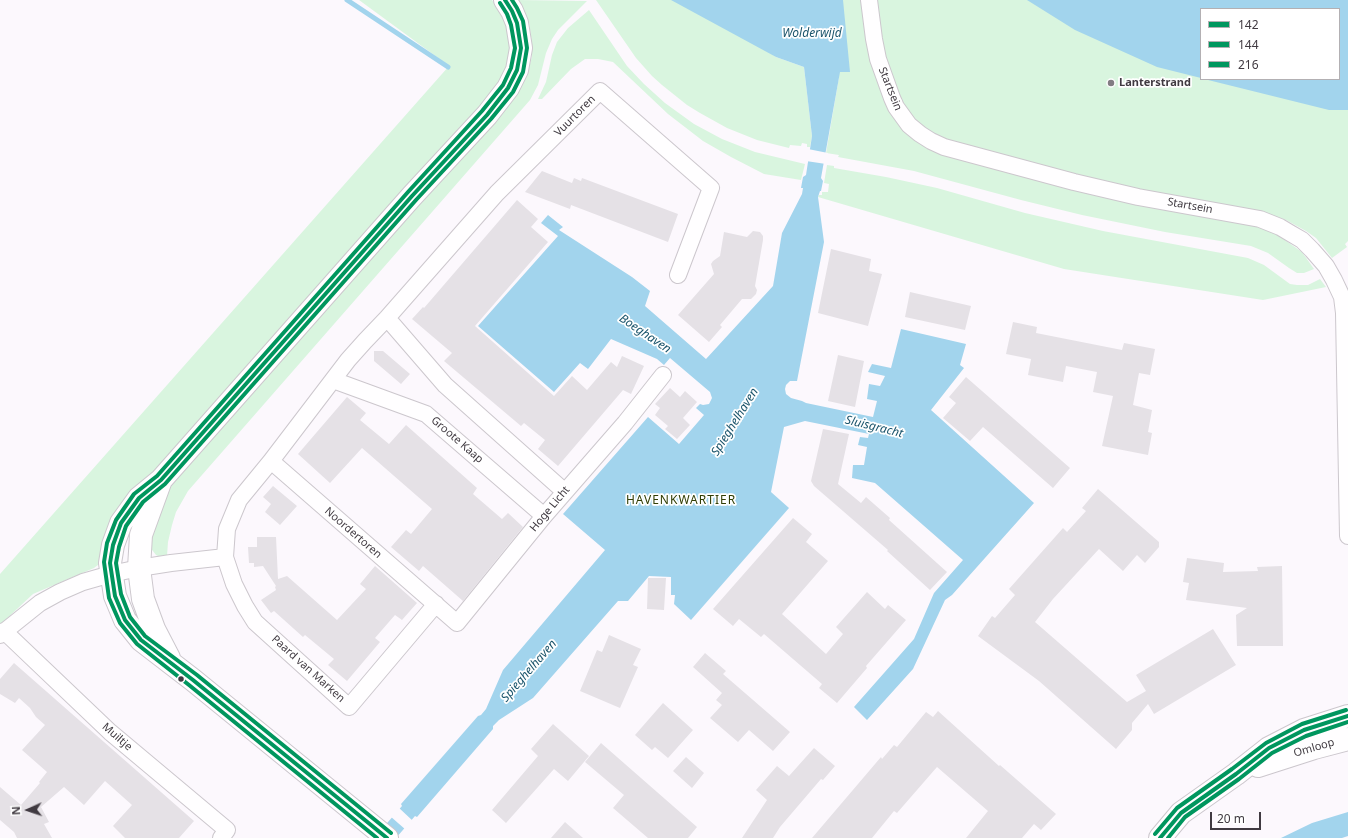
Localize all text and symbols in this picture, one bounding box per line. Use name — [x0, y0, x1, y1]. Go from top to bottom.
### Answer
legend — [1200, 8, 1340, 80]
text: 142 — [1238, 16, 1259, 33]
water label: Wolderwijd — [782, 27, 842, 41]
text: 144 — [1238, 36, 1259, 53]
text: 216 — [1238, 56, 1259, 73]
street label: Startsein — [875, 65, 905, 113]
place label: Lanterstrand — [1119, 76, 1191, 90]
marker: Lanterstrand — [1106, 78, 1116, 88]
street label: Vuurtoren — [552, 93, 598, 139]
street label: Startsein — [1166, 196, 1214, 216]
water label: Boeghaven — [616, 311, 674, 357]
water label: Spieghelhaven — [708, 385, 762, 459]
water label: Sluisgracht — [844, 413, 904, 441]
street label: Groote Kaap — [428, 414, 486, 466]
street label: Hoge Licht — [527, 484, 573, 534]
district label: HAVENKWARTIER — [626, 494, 736, 508]
street label: Noordertoren — [322, 505, 384, 561]
street label: Paard van Marken — [269, 633, 347, 705]
water label: Spieghelhaven — [498, 637, 560, 705]
unlabelled marker — [176, 674, 186, 684]
street label: Muiltje — [99, 720, 135, 754]
street label: Omloop — [1292, 736, 1336, 760]
north arrow — [8, 790, 48, 830]
scale bar — [1212, 804, 1263, 830]
text: N — [8, 806, 23, 816]
text: 20 m — [1217, 810, 1245, 827]

